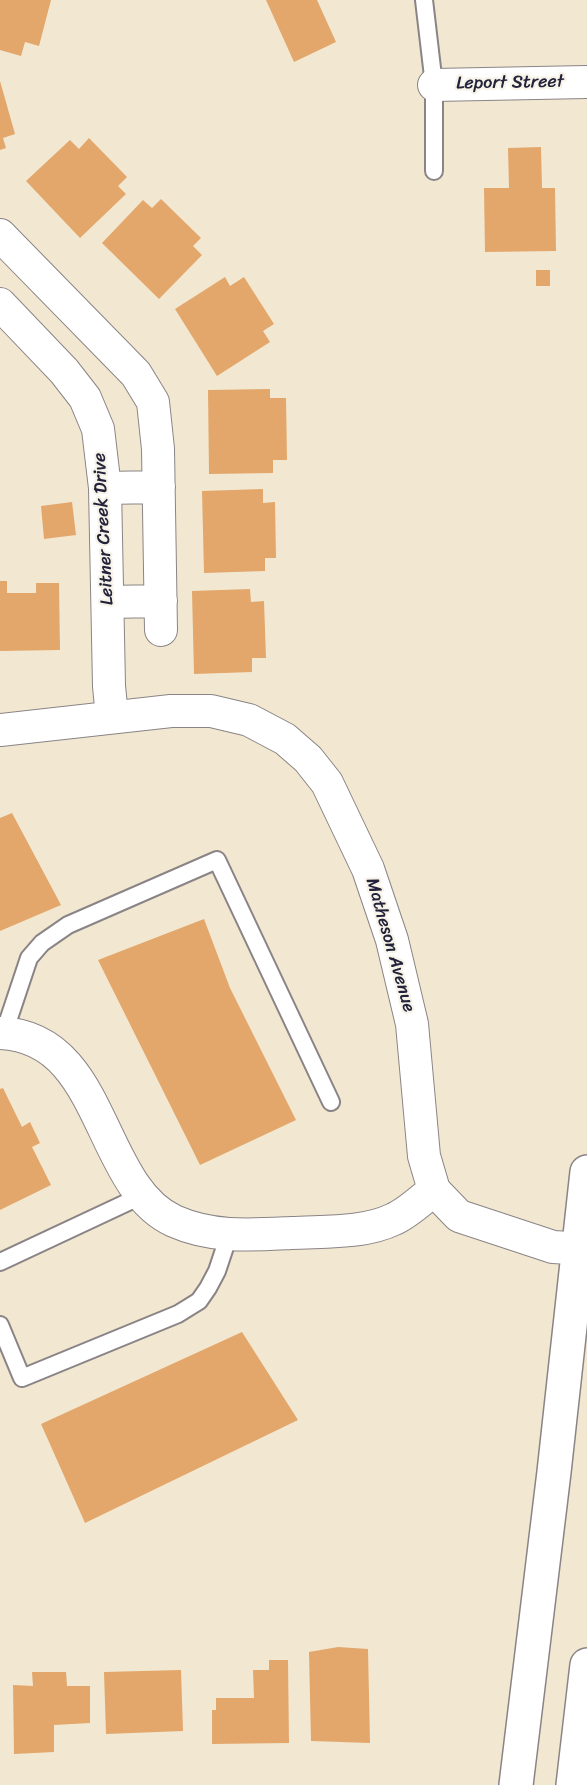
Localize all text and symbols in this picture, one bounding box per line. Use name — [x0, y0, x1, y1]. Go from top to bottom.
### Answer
street label: Leport Street — [456, 71, 564, 95]
street label: Leitner Creek Drive — [89, 452, 119, 606]
street label: Matheson Avenue — [361, 876, 419, 1014]

